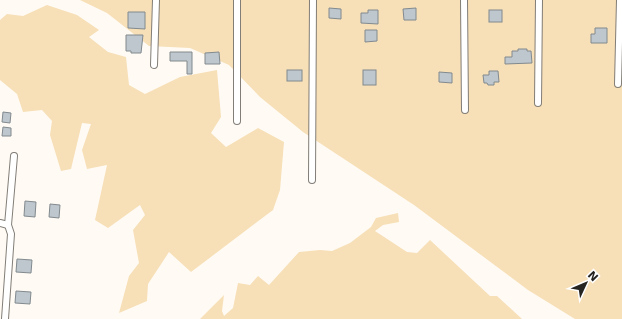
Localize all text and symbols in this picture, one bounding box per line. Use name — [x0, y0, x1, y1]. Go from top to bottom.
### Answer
north arrow — [566, 263, 606, 303]
text: N — [585, 269, 601, 284]

